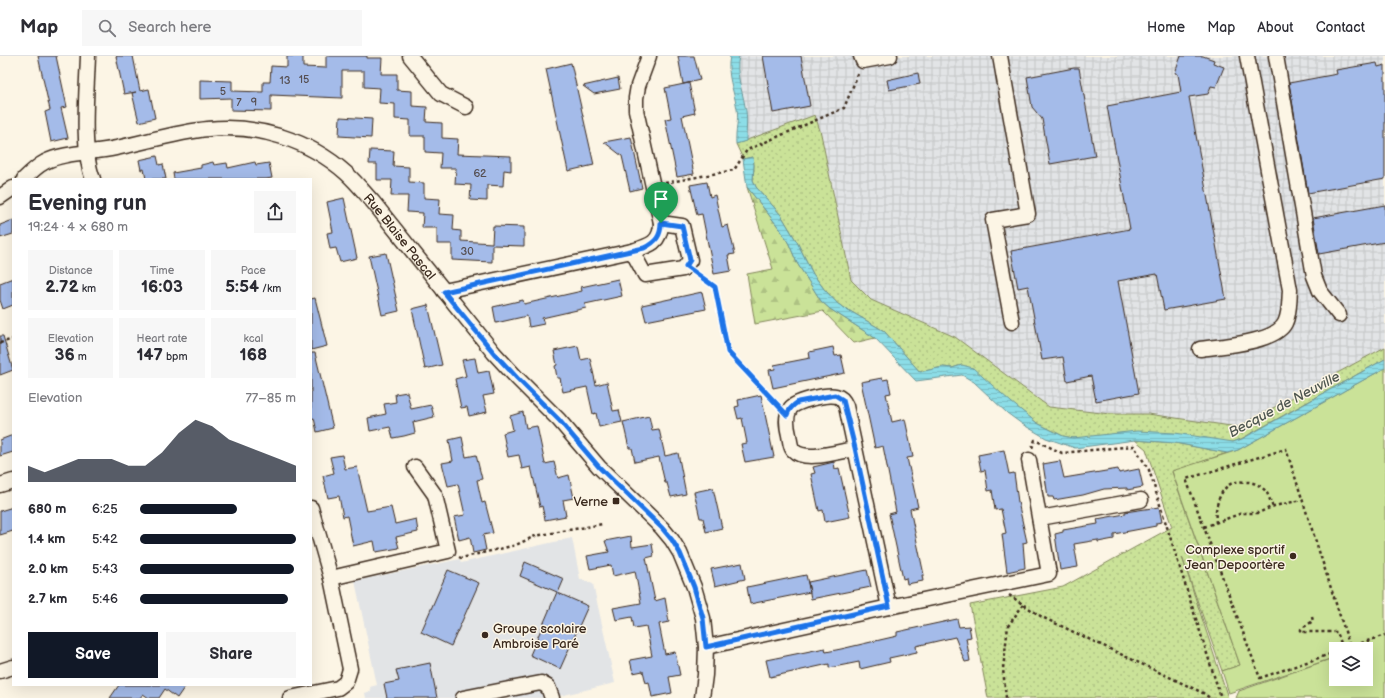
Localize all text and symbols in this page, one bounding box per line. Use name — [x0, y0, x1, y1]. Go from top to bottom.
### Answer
search box — [82, 10, 362, 46]
text: Map — [20, 16, 58, 39]
icon: search — [96, 17, 118, 39]
text: Search here — [128, 18, 211, 37]
text: Home — [1147, 19, 1185, 36]
text: Map — [1207, 19, 1235, 36]
text: About — [1257, 19, 1294, 36]
text: Contact — [1316, 19, 1365, 36]
house number: 15 — [299, 73, 309, 86]
house number: 13 — [279, 74, 291, 87]
house number: 5 — [220, 85, 226, 98]
house number: 7 — [236, 96, 242, 109]
house number: 9 — [251, 96, 257, 109]
house number: 62 — [473, 167, 487, 180]
pin — [644, 182, 678, 223]
icon: arrive — [650, 188, 672, 210]
text: Evening run — [28, 190, 147, 217]
street label: Rue Blaise Pascal — [360, 190, 439, 283]
button: share — [254, 191, 296, 233]
text: 19:24 · 4 × 680 m — [28, 219, 128, 235]
house number: 30 — [460, 245, 474, 258]
text: Distance — [49, 264, 93, 277]
text: Time — [150, 264, 174, 277]
text: Pace — [241, 264, 266, 277]
text: 2.72 — [45, 277, 79, 297]
text: 16:03 — [141, 277, 183, 297]
text: 5:54 — [225, 277, 259, 297]
text: km — [79, 282, 96, 295]
text: /km — [259, 282, 281, 295]
text: Elevation — [48, 332, 94, 345]
text: Heart rate — [137, 332, 187, 345]
text: kcal — [243, 332, 263, 345]
text: 36 — [55, 345, 75, 365]
text: 147 — [136, 345, 163, 365]
text: 168 — [239, 345, 267, 365]
text: m — [75, 350, 87, 363]
text: bpm — [163, 350, 188, 363]
water label: Becque de Neuville — [1226, 368, 1343, 441]
text: Elevation — [28, 390, 82, 406]
text: 77–85 m — [245, 390, 296, 406]
place label: Verne — [574, 494, 608, 510]
marker: Verne — [611, 496, 621, 506]
text: 680 m — [28, 501, 66, 517]
text: 6:25 — [92, 501, 118, 517]
text: 1.4 km — [28, 531, 65, 547]
text: 5:42 — [92, 531, 118, 547]
place label: Complexe sportif Jean Depoortère — [1185, 542, 1285, 573]
marker: Complexe sportif Jean Depoortère — [1288, 551, 1298, 561]
text: 2.0 km — [28, 561, 68, 577]
text: 5:43 — [92, 561, 118, 577]
text: 2.7 km — [28, 591, 67, 607]
text: 5:46 — [92, 591, 118, 607]
place label: Groupe scolaire Ambroise Paré — [493, 621, 587, 652]
marker: Groupe scolaire Ambroise Paré — [480, 630, 490, 640]
button: Save — [28, 632, 158, 678]
button: Share — [166, 632, 296, 678]
map controls — [1329, 642, 1373, 686]
button: layers — [1329, 642, 1373, 686]

